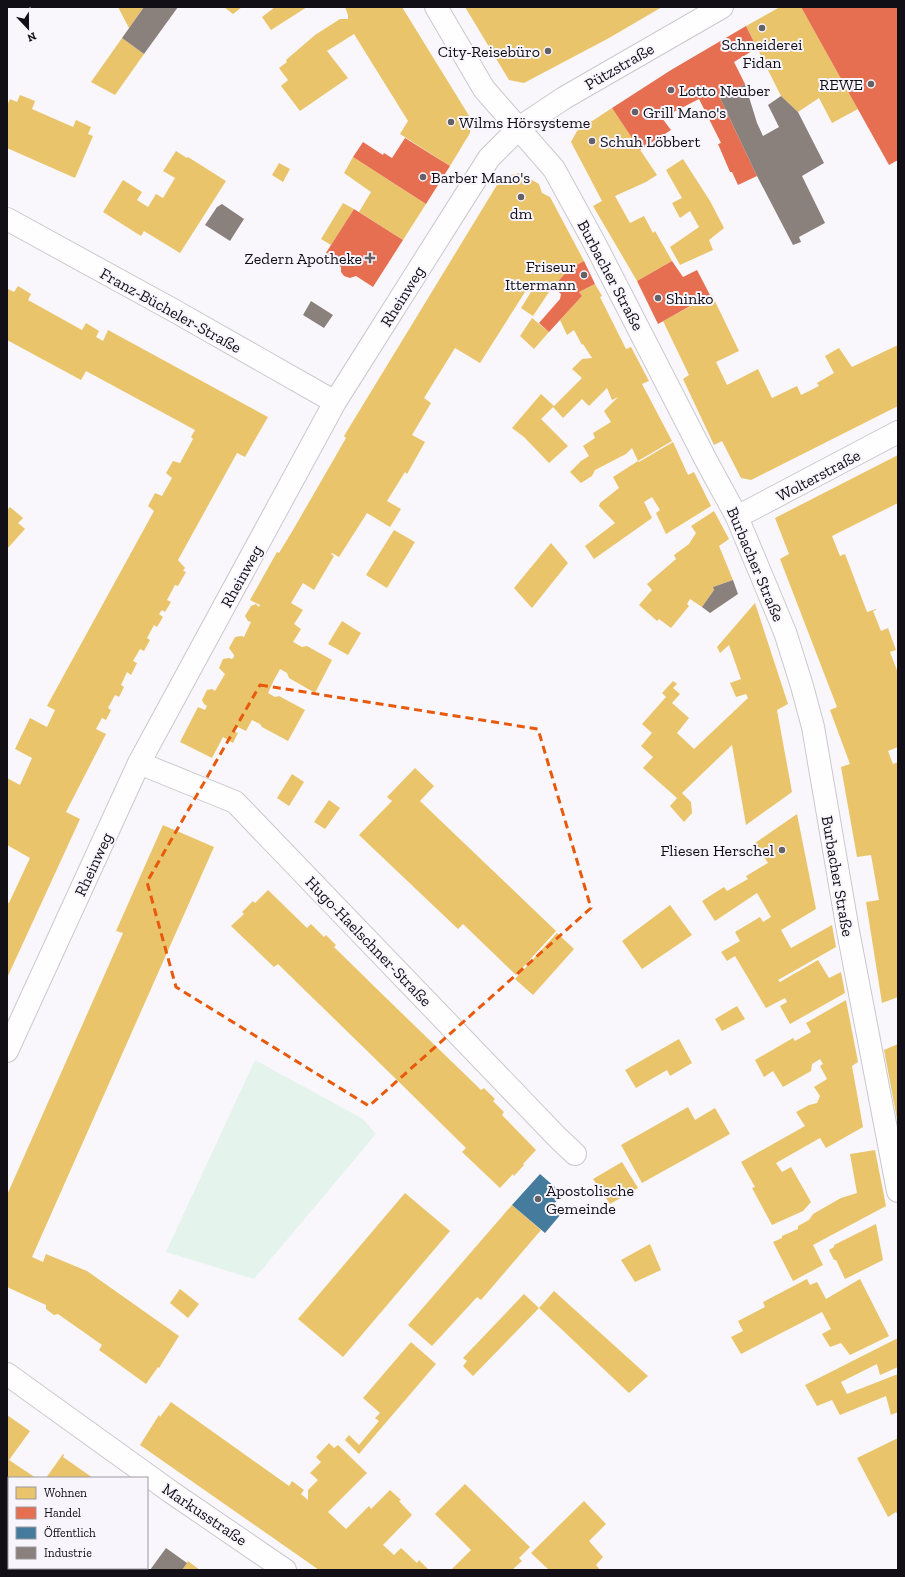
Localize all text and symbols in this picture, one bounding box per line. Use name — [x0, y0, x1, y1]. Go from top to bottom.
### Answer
north arrow — [8, 8, 48, 48]
marker: Schneiderei Fidan — [757, 23, 767, 33]
text: N — [25, 29, 38, 45]
place label: Schneiderei Fidan — [721, 35, 803, 72]
street label: Pützstraße — [581, 39, 657, 94]
place label: City-Reisebüro — [438, 42, 540, 61]
marker: City-Reisebüro — [543, 46, 553, 56]
place label: REWE — [819, 75, 863, 94]
marker: REWE — [866, 79, 876, 89]
place label: Lotto Neuber — [679, 81, 771, 100]
marker: Lotto Neuber — [666, 85, 676, 95]
place label: Grill Mano's — [643, 103, 726, 122]
marker: Grill Mano's — [630, 107, 640, 117]
place label: Wilms Hörsysteme — [459, 113, 590, 132]
marker: Wilms Hörsysteme — [446, 117, 456, 127]
place label: Schuh Löbbert — [600, 132, 701, 151]
marker: Schuh Löbbert — [587, 136, 597, 146]
place label: Barber Mano's — [431, 168, 530, 187]
marker: Barber Mano's — [418, 172, 428, 182]
marker: dm — [516, 192, 526, 202]
place label: dm — [510, 204, 532, 223]
street label: Burbacher Straße — [573, 217, 648, 334]
place label: Zedern Apotheke — [245, 249, 362, 268]
marker: Zedern Apotheke — [365, 253, 375, 263]
place label: Friseur Ittermann — [505, 257, 577, 294]
street label: Rheinweg — [376, 262, 429, 330]
street label: Franz-Bücheler-Straße — [97, 264, 245, 357]
marker: Friseur Ittermann — [579, 270, 589, 280]
place label: Shinko — [666, 289, 713, 308]
marker: Shinko — [653, 293, 663, 303]
street label: Wolterstraße — [773, 445, 863, 505]
street label: Burbacher Straße — [723, 504, 788, 624]
street label: Rheinweg — [217, 542, 266, 611]
street label: Burbacher Straße — [818, 814, 857, 938]
street label: Rheinweg — [70, 829, 117, 899]
place label: Fliesen Herschel — [660, 841, 774, 860]
marker: Fliesen Herschel — [777, 845, 787, 855]
street label: Hugo-Haelschner-Straße — [302, 872, 436, 1010]
place label: Apostolische Gemeinde — [546, 1181, 634, 1218]
marker: Apostolische Gemeinde — [533, 1194, 543, 1204]
legend — [8, 1477, 148, 1569]
street label: Markusstraße — [159, 1479, 251, 1550]
text: Wohnen — [44, 1486, 87, 1500]
text: Handel — [44, 1506, 81, 1520]
text: Öffentlich — [44, 1526, 96, 1540]
text: Industrie — [44, 1546, 92, 1560]

